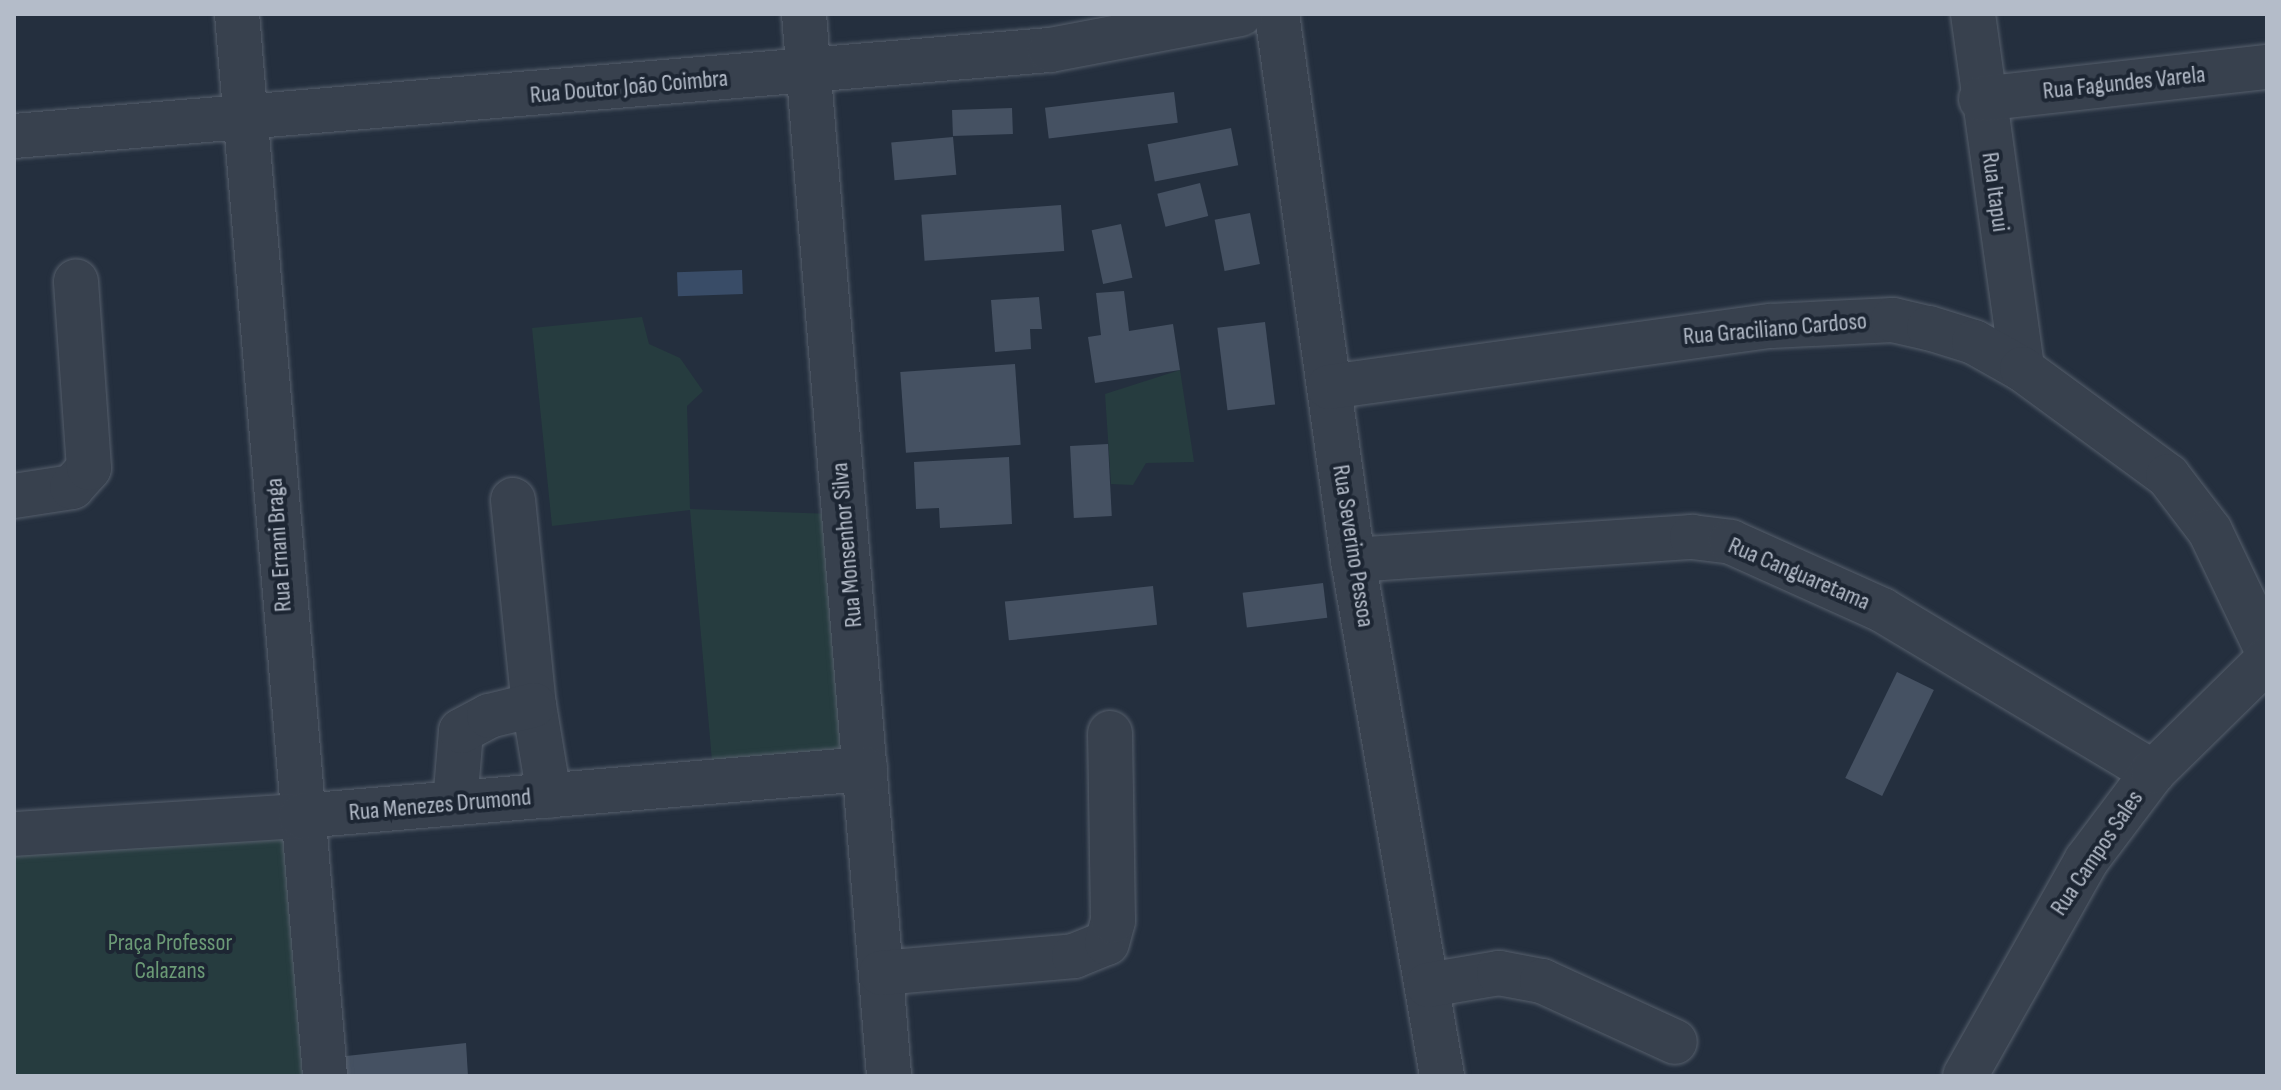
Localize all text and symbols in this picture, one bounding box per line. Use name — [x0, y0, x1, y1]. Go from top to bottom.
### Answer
street label: Rua Fagundes Varela — [2041, 60, 2207, 106]
street label: Rua Doutor João Coimbra — [529, 64, 729, 110]
street label: Rua Itapui — [1975, 150, 2015, 234]
street label: Rua Graciliano Cardoso — [1682, 307, 1868, 351]
street label: Rua Monsenhor Silva — [825, 461, 869, 629]
street label: Rua Severino Pessoa — [1326, 463, 1380, 629]
street label: Rua Ernani Braga — [260, 477, 298, 613]
street label: Rua Canguaretama — [1724, 531, 1874, 617]
street label: Rua Menezes Drumond — [348, 783, 532, 827]
street label: Rua Campos Sales — [2045, 785, 2149, 921]
park label: Praça Professor Calazans — [108, 929, 232, 985]

